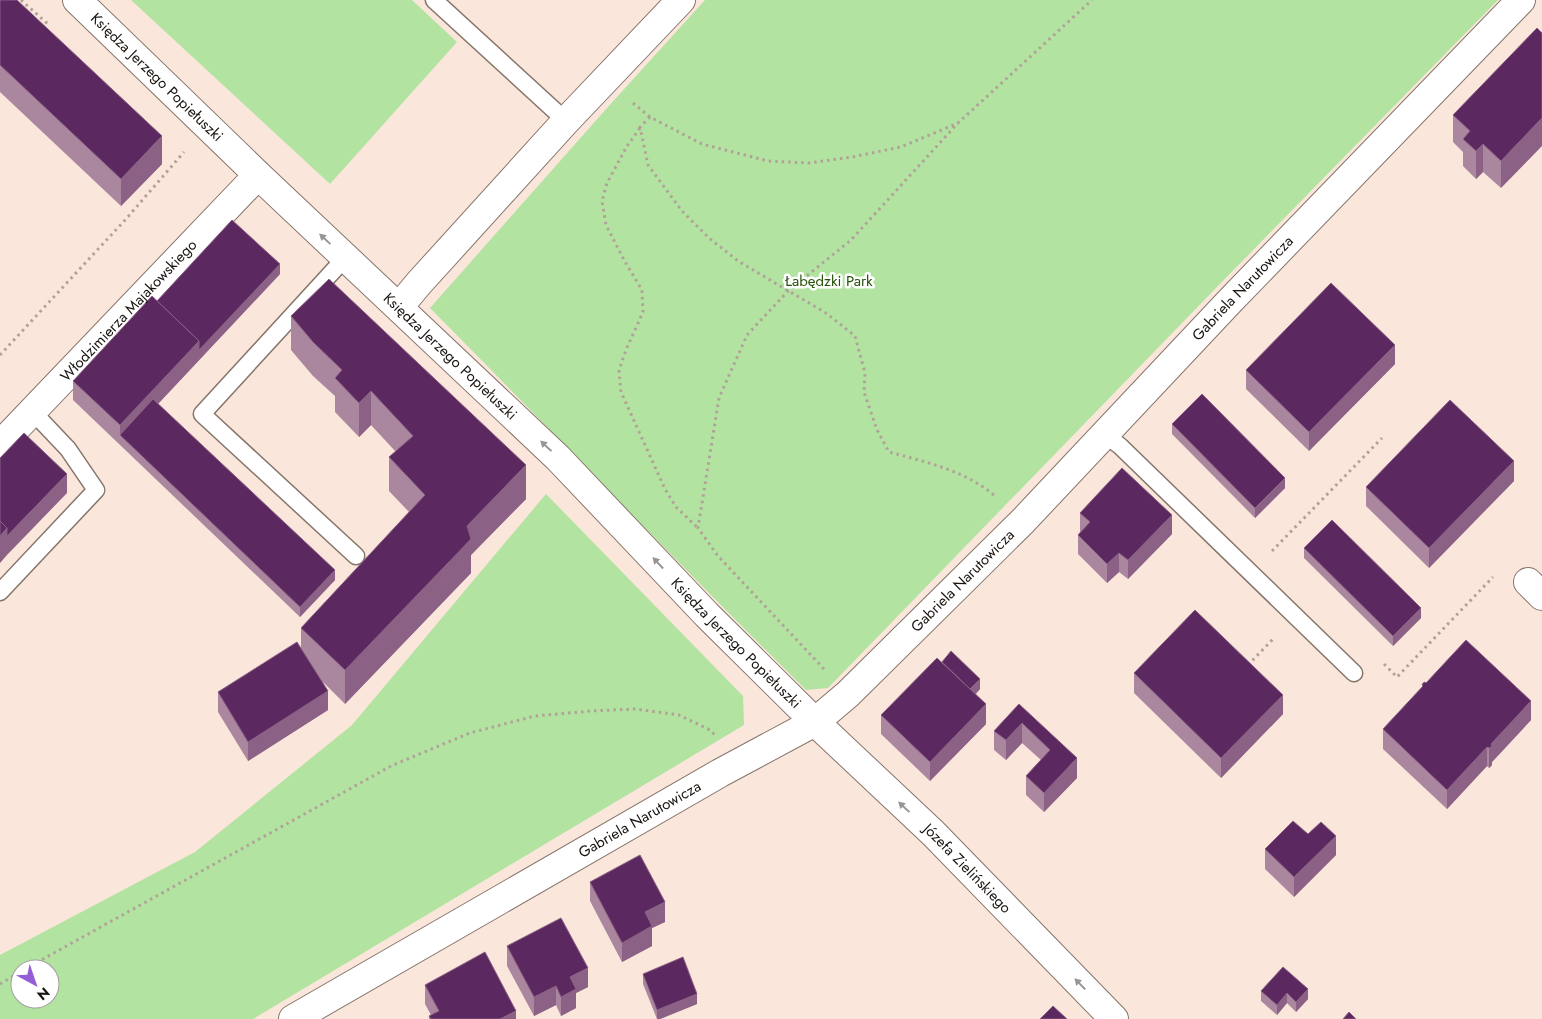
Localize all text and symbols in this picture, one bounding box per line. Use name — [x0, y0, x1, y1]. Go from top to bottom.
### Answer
street label: Księdza Jerzego Popiełuszki — [86, 8, 228, 147]
street label: Gabriela Narutowicza — [1187, 231, 1298, 346]
one-way arrow — [319, 233, 331, 245]
street label: Włodzimierza Majakowskiego — [55, 234, 202, 387]
park label: Łabędzki Park — [784, 270, 873, 292]
street label: Księdza Jerzego Popiełuszki — [378, 288, 522, 425]
one-way arrow — [540, 440, 552, 452]
street label: Gabriela Narutowicza — [906, 524, 1019, 637]
one-way arrow — [652, 557, 664, 569]
street label: Księdza Jerzego Popiełuszki — [666, 573, 806, 714]
street label: Gabriela Narutowicza — [574, 775, 705, 863]
one-way arrow — [898, 801, 910, 812]
street label: Józefa Zielińskiego — [917, 817, 1016, 918]
north arrow — [10, 959, 60, 1009]
one-way arrow — [1074, 978, 1086, 990]
text: N — [33, 983, 54, 1005]

